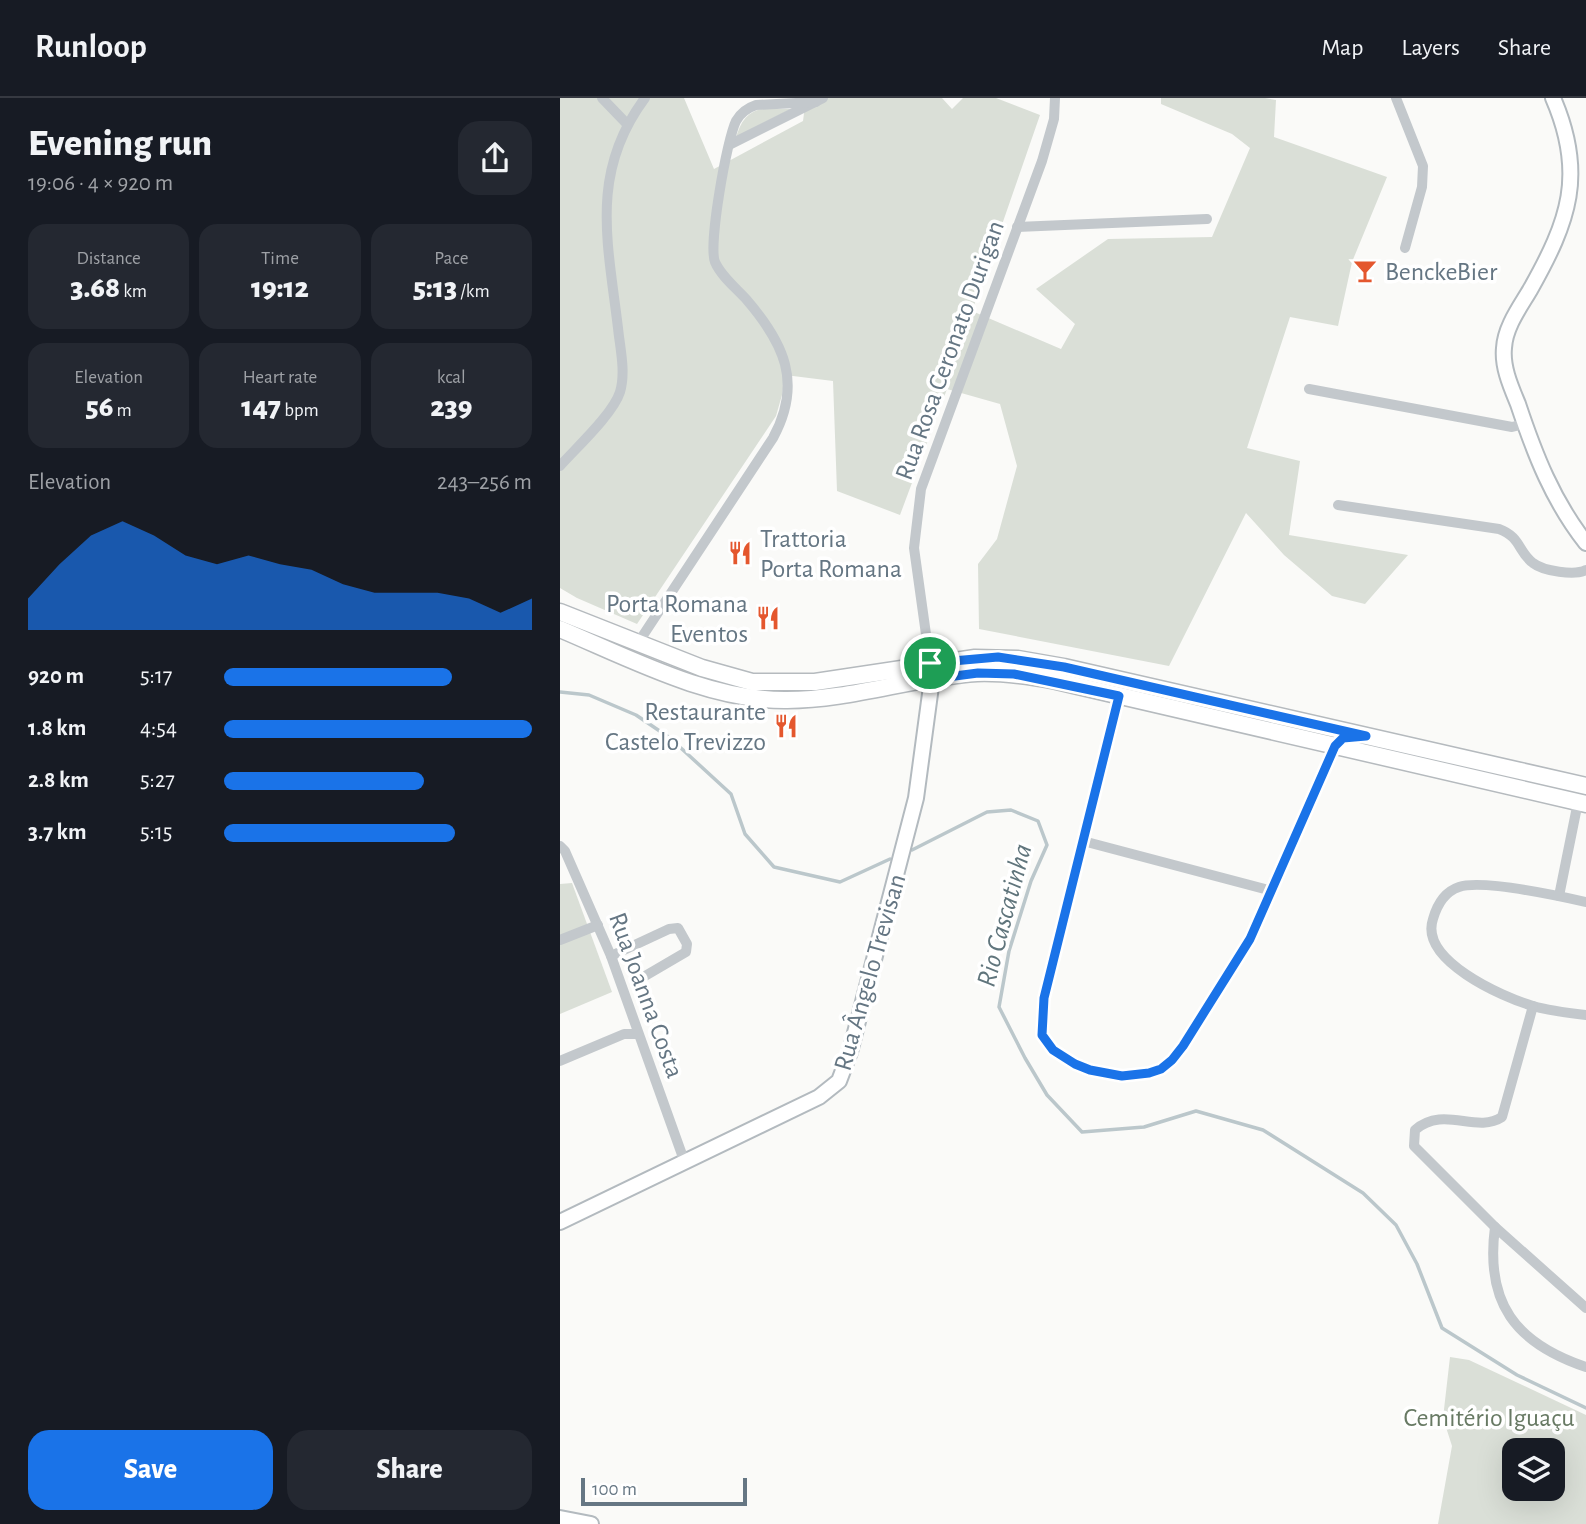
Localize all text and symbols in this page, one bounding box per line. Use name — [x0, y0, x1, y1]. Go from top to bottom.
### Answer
text: Runloop — [35, 31, 147, 64]
text: Map — [1321, 36, 1363, 60]
text: Layers — [1401, 36, 1460, 60]
text: Share — [1498, 36, 1551, 60]
button: share — [458, 121, 532, 195]
text: Evening run — [28, 125, 212, 163]
text: 19:06 · 4 × 920 m — [28, 172, 173, 195]
street label: Rua Rosa Ceronato Durigan — [891, 217, 1009, 483]
text: Distance — [76, 249, 141, 268]
text: Time — [261, 249, 299, 268]
text: Pace — [434, 249, 468, 268]
bar icon: BenckeBier — [1351, 257, 1379, 285]
place label: BenckeBier — [1385, 259, 1498, 285]
text: 3.68 — [70, 273, 120, 303]
text: 19:12 — [251, 273, 309, 303]
text: 5:13 — [413, 273, 457, 303]
text: km — [120, 282, 147, 301]
text: /km — [457, 282, 490, 301]
text: Elevation — [74, 368, 143, 387]
text: Heart rate — [243, 368, 317, 387]
text: kcal — [437, 368, 466, 387]
text: 56 — [86, 392, 113, 422]
text: 147 — [241, 392, 281, 422]
text: 239 — [430, 392, 472, 422]
text: m — [113, 401, 132, 420]
text: bpm — [281, 401, 319, 420]
text: Elevation — [28, 471, 111, 494]
text: 243–256 m — [437, 471, 532, 494]
place label: Trattoria Porta Romana — [760, 526, 902, 582]
restaurant icon: Trattoria Porta Romana — [726, 539, 754, 567]
place label: Porta Romana Eventos — [606, 591, 748, 647]
restaurant icon: Porta Romana Eventos — [754, 604, 782, 632]
pin — [900, 633, 960, 693]
icon: arrive — [911, 644, 949, 682]
text: 920 m — [28, 665, 84, 688]
text: 5:17 — [140, 665, 172, 688]
place label: Restaurante Castelo Trevizzo — [605, 699, 766, 755]
restaurant icon: Restaurante Castelo Trevizzo — [772, 712, 800, 740]
text: 1.8 km — [28, 717, 86, 740]
text: 4:54 — [140, 717, 177, 740]
text: 2.8 km — [28, 769, 89, 792]
text: 5:27 — [140, 769, 175, 792]
text: 3.7 km — [28, 821, 87, 844]
text: 5:15 — [140, 821, 172, 844]
water label: Rio Cascatinha — [972, 841, 1037, 990]
street label: Rua Ângelo Trevisan — [828, 871, 910, 1074]
street label: Rua Joanna Costa — [604, 909, 688, 1082]
park label: Cemitério Iguaçu — [1403, 1405, 1575, 1431]
button: Save — [28, 1430, 273, 1510]
button: Share — [287, 1430, 532, 1510]
map controls — [1502, 1438, 1565, 1501]
button: layers — [1502, 1438, 1565, 1501]
scale bar — [581, 1475, 747, 1507]
text: 100 m — [592, 1480, 637, 1499]

